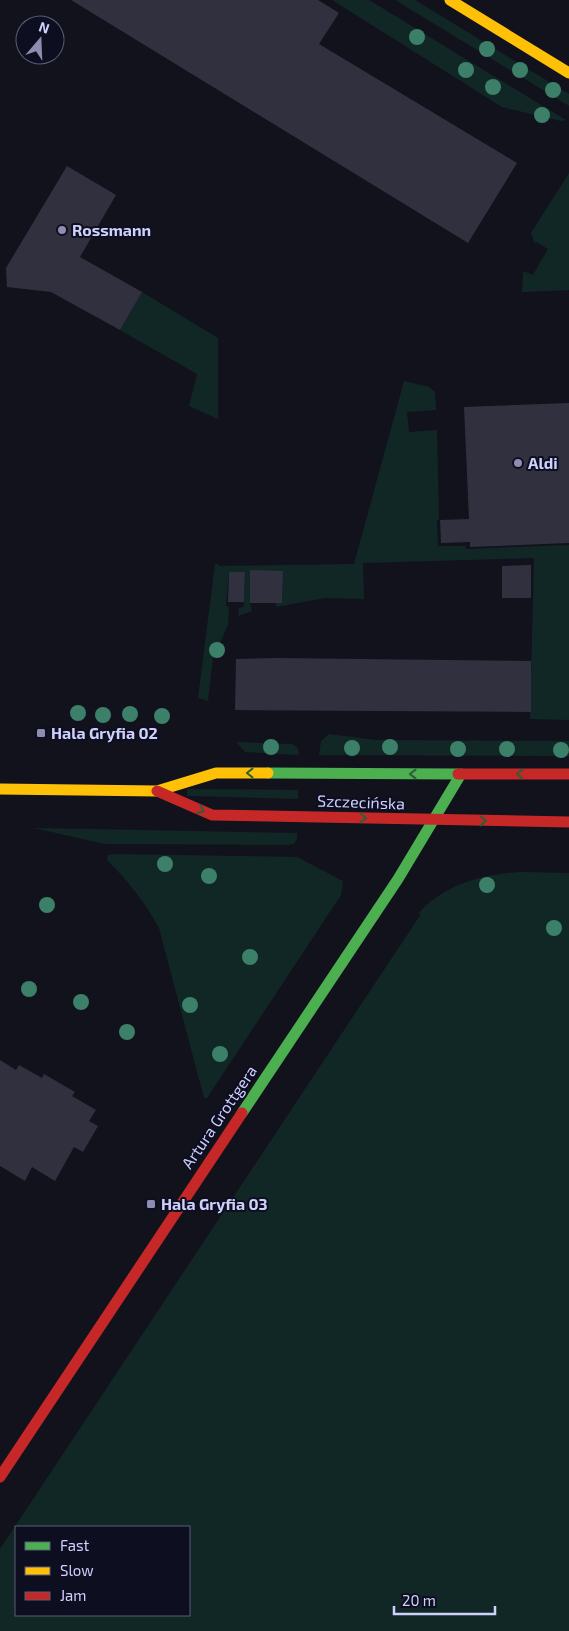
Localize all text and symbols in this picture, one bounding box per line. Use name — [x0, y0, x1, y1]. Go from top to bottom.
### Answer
north arrow — [15, 15, 65, 65]
text: N — [37, 18, 52, 37]
place label: Rossmann — [72, 220, 151, 239]
marker: Rossmann — [56, 224, 68, 236]
place label: Aldi — [528, 453, 558, 472]
marker: Aldi — [512, 457, 524, 469]
place label: Hala Gryfia 02 — [51, 723, 158, 743]
marker: Hala Gryfia 02 — [35, 727, 47, 739]
one-way arrow — [246, 768, 254, 778]
one-way arrow — [408, 769, 416, 779]
one-way arrow — [516, 769, 524, 779]
street label: Szczecińska — [317, 790, 405, 813]
one-way arrow — [197, 805, 205, 815]
one-way arrow — [360, 813, 367, 823]
one-way arrow — [480, 816, 487, 826]
street label: Artura Grottgera — [177, 1061, 260, 1172]
place label: Hala Gryfia 03 — [161, 1194, 268, 1214]
marker: Hala Gryfia 03 — [145, 1198, 157, 1210]
legend — [15, 1526, 190, 1616]
text: Fast — [60, 1536, 90, 1554]
text: Slow — [60, 1561, 94, 1579]
scale bar — [394, 1584, 495, 1616]
text: Jam — [60, 1586, 86, 1604]
text: 20 m — [402, 1591, 436, 1609]

